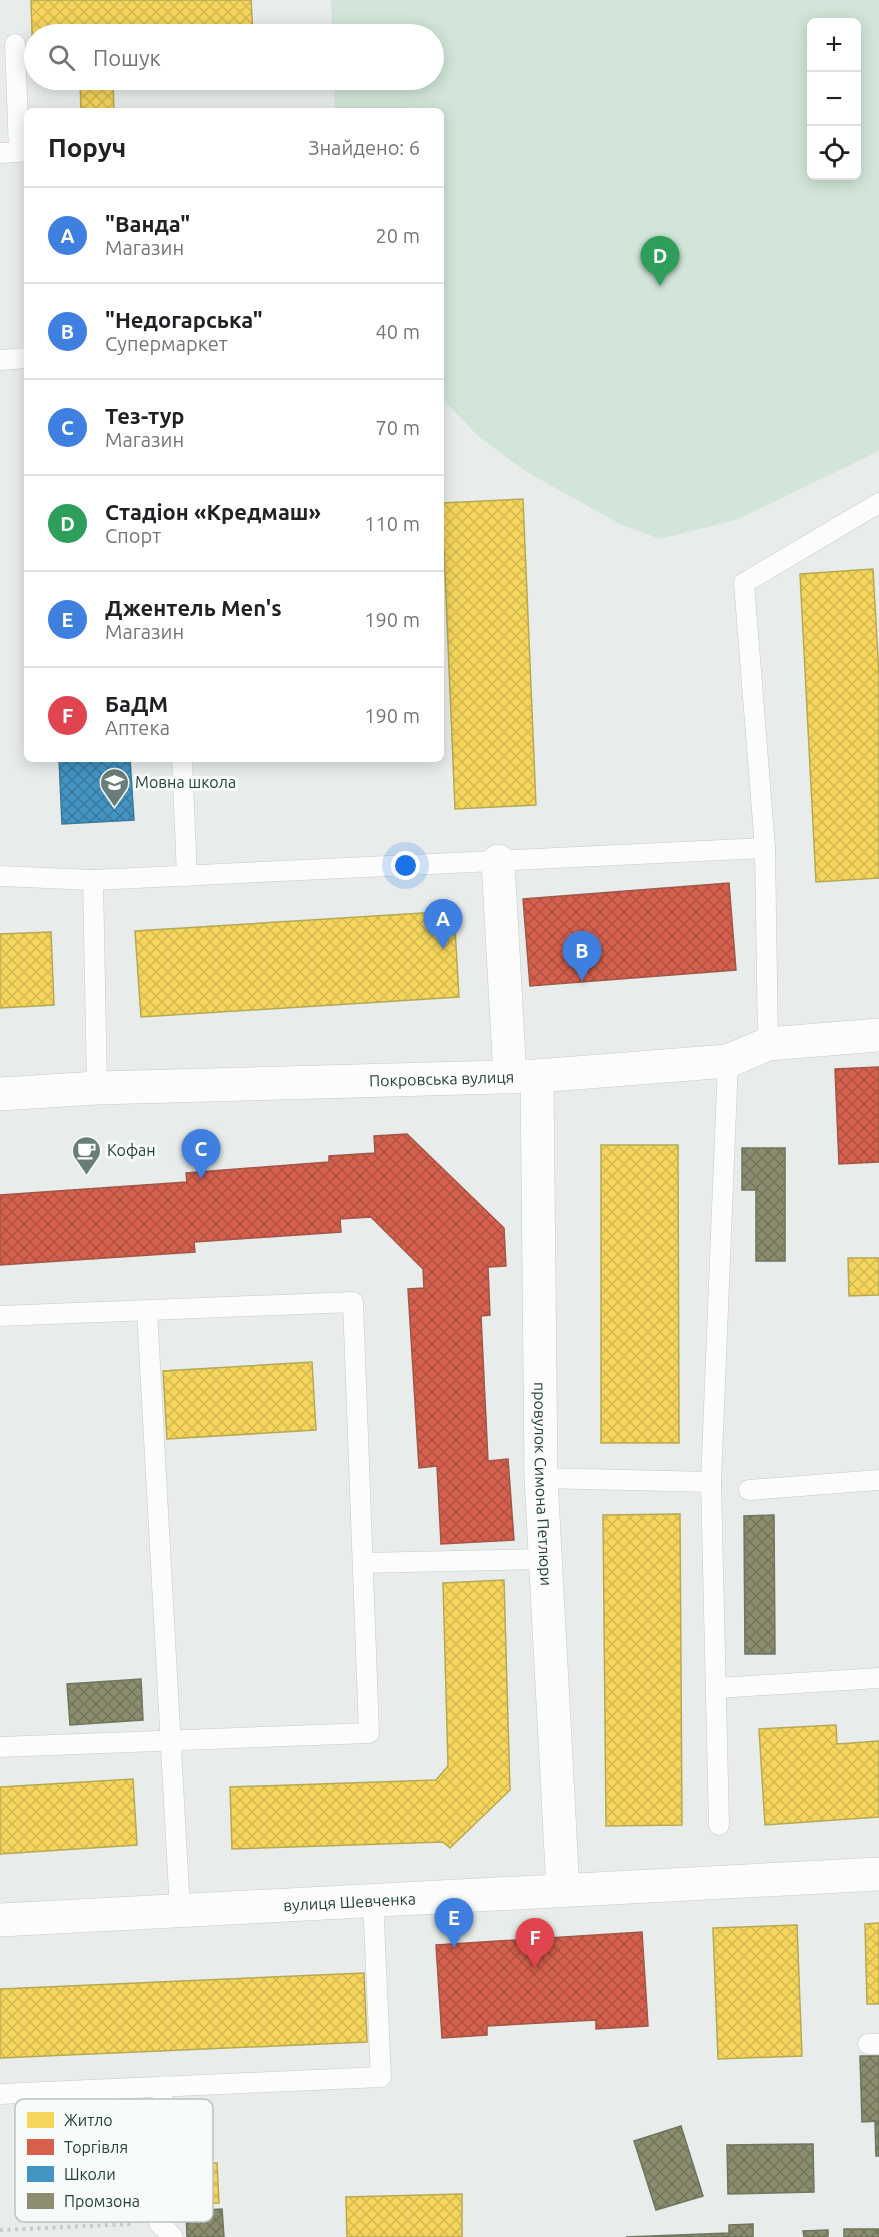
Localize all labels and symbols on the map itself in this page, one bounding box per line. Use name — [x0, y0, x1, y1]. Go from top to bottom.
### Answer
pin: D — [640, 236, 680, 286]
school or university icon: Мовна школа — [98, 766, 130, 808]
place label: Мовна школа — [135, 773, 236, 791]
your location — [391, 851, 420, 880]
pin: A — [424, 900, 462, 949]
pin: B — [562, 932, 602, 981]
street label: Покровська вулиця — [369, 1068, 515, 1090]
pin: C — [182, 1130, 220, 1179]
cafe icon: Кофан — [70, 1134, 102, 1176]
place label: Кофан — [107, 1141, 156, 1159]
street label: провулок Симона Петлюри — [531, 1382, 556, 1586]
street label: вулиця Шевченка — [283, 1889, 416, 1914]
pin: E — [434, 1898, 474, 1948]
pin: F — [516, 1918, 554, 1968]
legend — [15, 2099, 213, 2222]
text: Житло — [64, 2111, 113, 2129]
text: Торгівля — [64, 2138, 128, 2156]
text: Школи — [64, 2165, 116, 2183]
text: Промзона — [64, 2192, 140, 2210]

